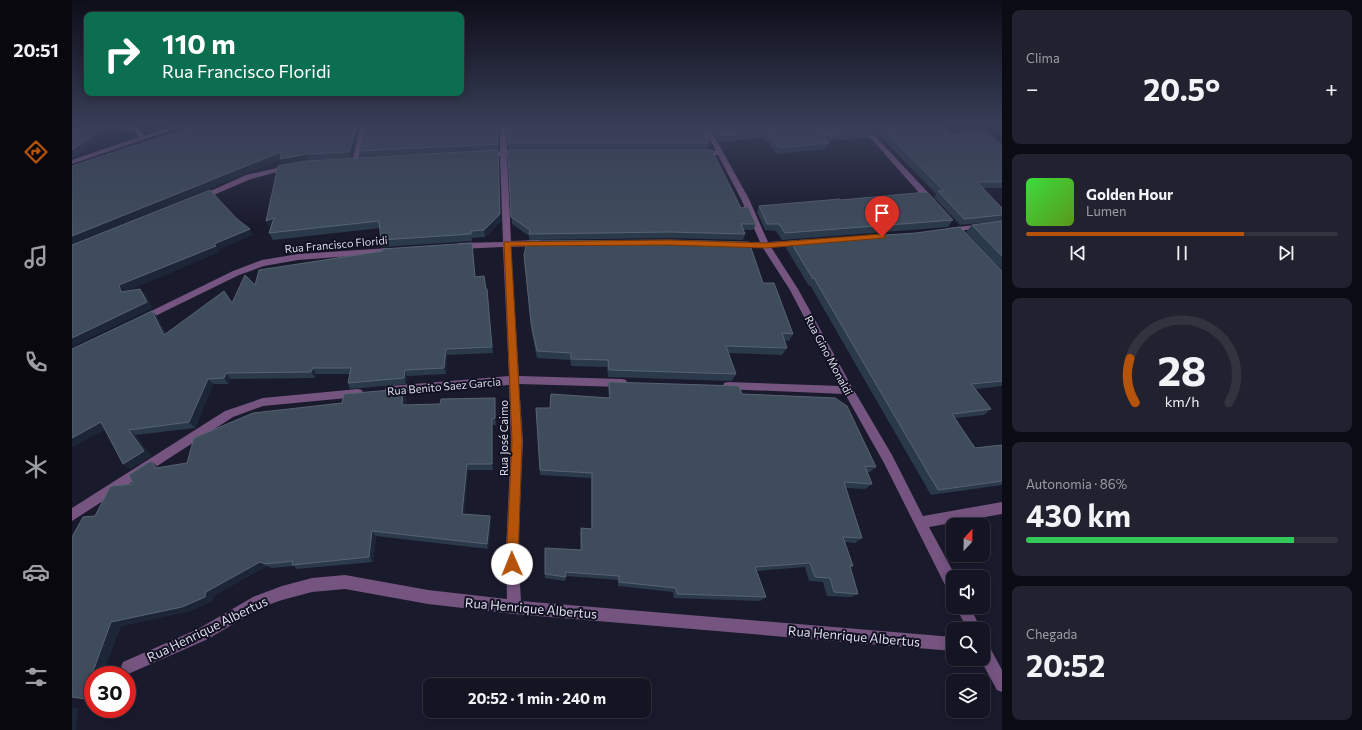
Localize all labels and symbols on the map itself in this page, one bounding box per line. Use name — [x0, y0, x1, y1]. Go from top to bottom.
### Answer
pin — [865, 196, 899, 237]
street label: Rua Francisco Floridi — [284, 233, 388, 255]
street label: Rua Gino Monaldi — [803, 313, 856, 397]
street label: Rua Benito Saez Garcia — [387, 375, 501, 397]
street label: Rua José Caimo — [497, 399, 511, 476]
north arrow — [946, 518, 990, 562]
position arrow — [491, 543, 533, 585]
street label: Rua Henrique Albertus — [144, 593, 270, 665]
street label: Rua Henrique Albertus — [464, 594, 598, 622]
street label: Rua Henrique Albertus — [787, 622, 921, 650]
speed limit sign: 30 — [84, 666, 136, 718]

